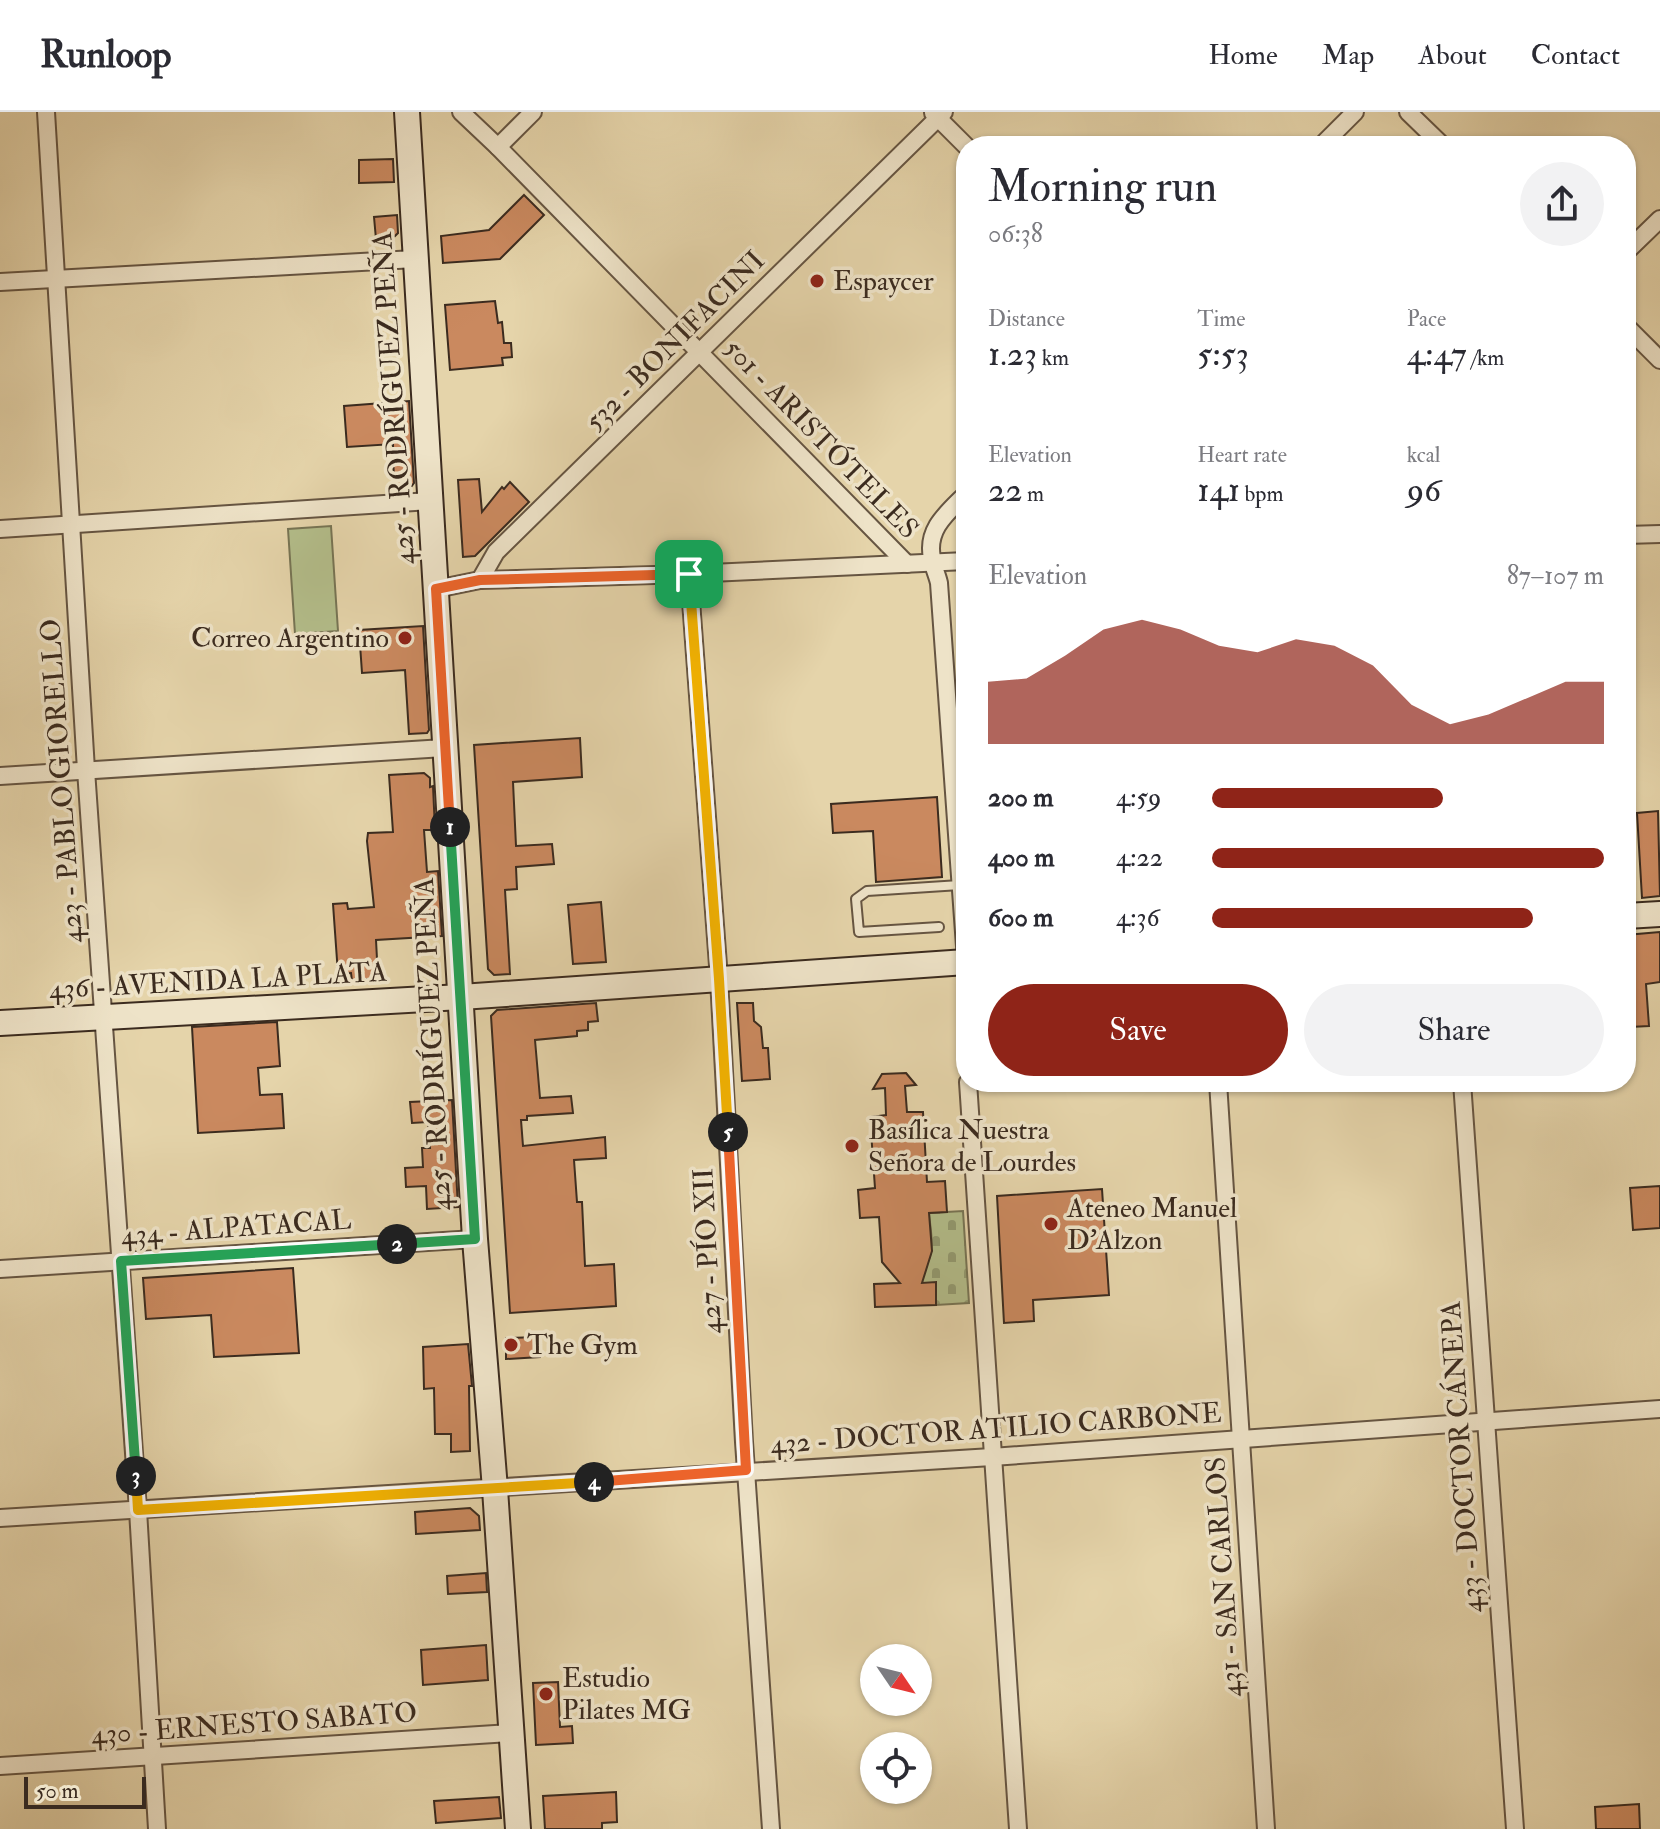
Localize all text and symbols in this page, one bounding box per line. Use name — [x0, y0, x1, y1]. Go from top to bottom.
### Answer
text: Runloop — [40, 31, 171, 79]
text: Home — [1208, 38, 1278, 73]
text: Map — [1322, 38, 1374, 73]
text: About — [1418, 38, 1487, 73]
text: Contact — [1531, 38, 1620, 73]
text: Morning run — [988, 160, 1217, 215]
button: share — [1520, 162, 1604, 246]
text: 06:38 — [988, 218, 1043, 250]
street label: 425 - RODRÍGUEZ PEÑA — [365, 230, 423, 566]
street label: 532 - BONIFACINI — [578, 244, 772, 438]
place label: Espaycer — [833, 264, 934, 299]
marker: Espaycer — [808, 272, 826, 290]
text: Distance — [988, 305, 1065, 333]
text: Time — [1197, 305, 1245, 333]
text: Pace — [1407, 305, 1446, 333]
street label: 501 - ARISTÓTELES — [716, 331, 926, 547]
text: 1.23 — [988, 333, 1037, 376]
text: 5:53 — [1197, 333, 1249, 376]
text: 4:47 — [1407, 333, 1467, 376]
text: km — [1037, 344, 1069, 372]
text: /km — [1467, 344, 1504, 372]
text: Elevation — [988, 441, 1072, 469]
text: Heart rate — [1197, 441, 1287, 469]
text: kcal — [1407, 441, 1440, 469]
text: 22 — [988, 469, 1022, 512]
text: 141 — [1197, 469, 1240, 512]
text: 96 — [1407, 469, 1441, 512]
text: m — [1022, 480, 1044, 508]
text: bpm — [1240, 480, 1284, 508]
pin — [655, 540, 723, 608]
icon: arrive — [667, 552, 711, 596]
text: Elevation — [988, 560, 1087, 592]
text: 87–107 m — [1507, 560, 1604, 592]
street label: 423 - PABLO GIORELLO — [33, 618, 91, 944]
place label: Correo Argentino — [191, 621, 389, 656]
marker: Correo Argentino — [396, 629, 414, 647]
text: 200 m — [988, 782, 1053, 814]
text: 4:59 — [1116, 782, 1161, 814]
pin: 1 — [430, 807, 470, 847]
text: 1 — [446, 813, 454, 841]
text: 400 m — [988, 842, 1054, 874]
text: 4:22 — [1116, 842, 1163, 874]
street label: 425 - RODRÍGUEZ PEÑA — [407, 876, 459, 1212]
text: 600 m — [988, 902, 1053, 934]
text: 4:36 — [1116, 902, 1160, 934]
street label: 436 - AVENIDA LA PLATA — [48, 955, 388, 1007]
button: Save — [988, 984, 1288, 1076]
button: Share — [1304, 984, 1604, 1076]
pin: 5 — [708, 1112, 748, 1152]
place label: Basílica Nuestra Señora de Lourdes — [868, 1113, 1076, 1180]
text: 5 — [723, 1118, 733, 1146]
marker: Basílica Nuestra Señora de Lourdes — [843, 1137, 861, 1155]
street label: 427 - PÍO XII — [686, 1167, 730, 1335]
place label: Ateneo Manuel D'Alzon — [1066, 1191, 1237, 1258]
street label: 434 - ALPATACAL — [120, 1202, 352, 1254]
marker: Ateneo Manuel D'Alzon — [1042, 1215, 1060, 1233]
pin: 2 — [377, 1224, 417, 1264]
text: 2 — [391, 1230, 403, 1258]
street label: 433 - DOCTOR CÁNEPA — [1434, 1300, 1490, 1614]
place label: The Gym — [527, 1328, 638, 1363]
marker: The Gym — [502, 1336, 520, 1354]
street label: 432 - DOCTOR ATILIO CARBONE — [769, 1396, 1223, 1462]
pin: 3 — [116, 1456, 156, 1496]
street label: 431 - SAN CARLOS — [1198, 1456, 1250, 1698]
text: 3 — [132, 1462, 140, 1490]
pin: 4 — [574, 1462, 614, 1502]
text: 4 — [588, 1468, 600, 1496]
north arrow — [860, 1644, 932, 1716]
map controls — [860, 1644, 932, 1804]
place label: Estudio Pilates MG — [562, 1661, 691, 1728]
marker: Estudio Pilates MG — [537, 1685, 555, 1703]
street label: 430 - ERNESTO SABATO — [90, 1695, 418, 1753]
button: locate — [860, 1732, 932, 1804]
scale bar — [24, 1773, 146, 1809]
text: 50 m — [36, 1777, 78, 1805]

